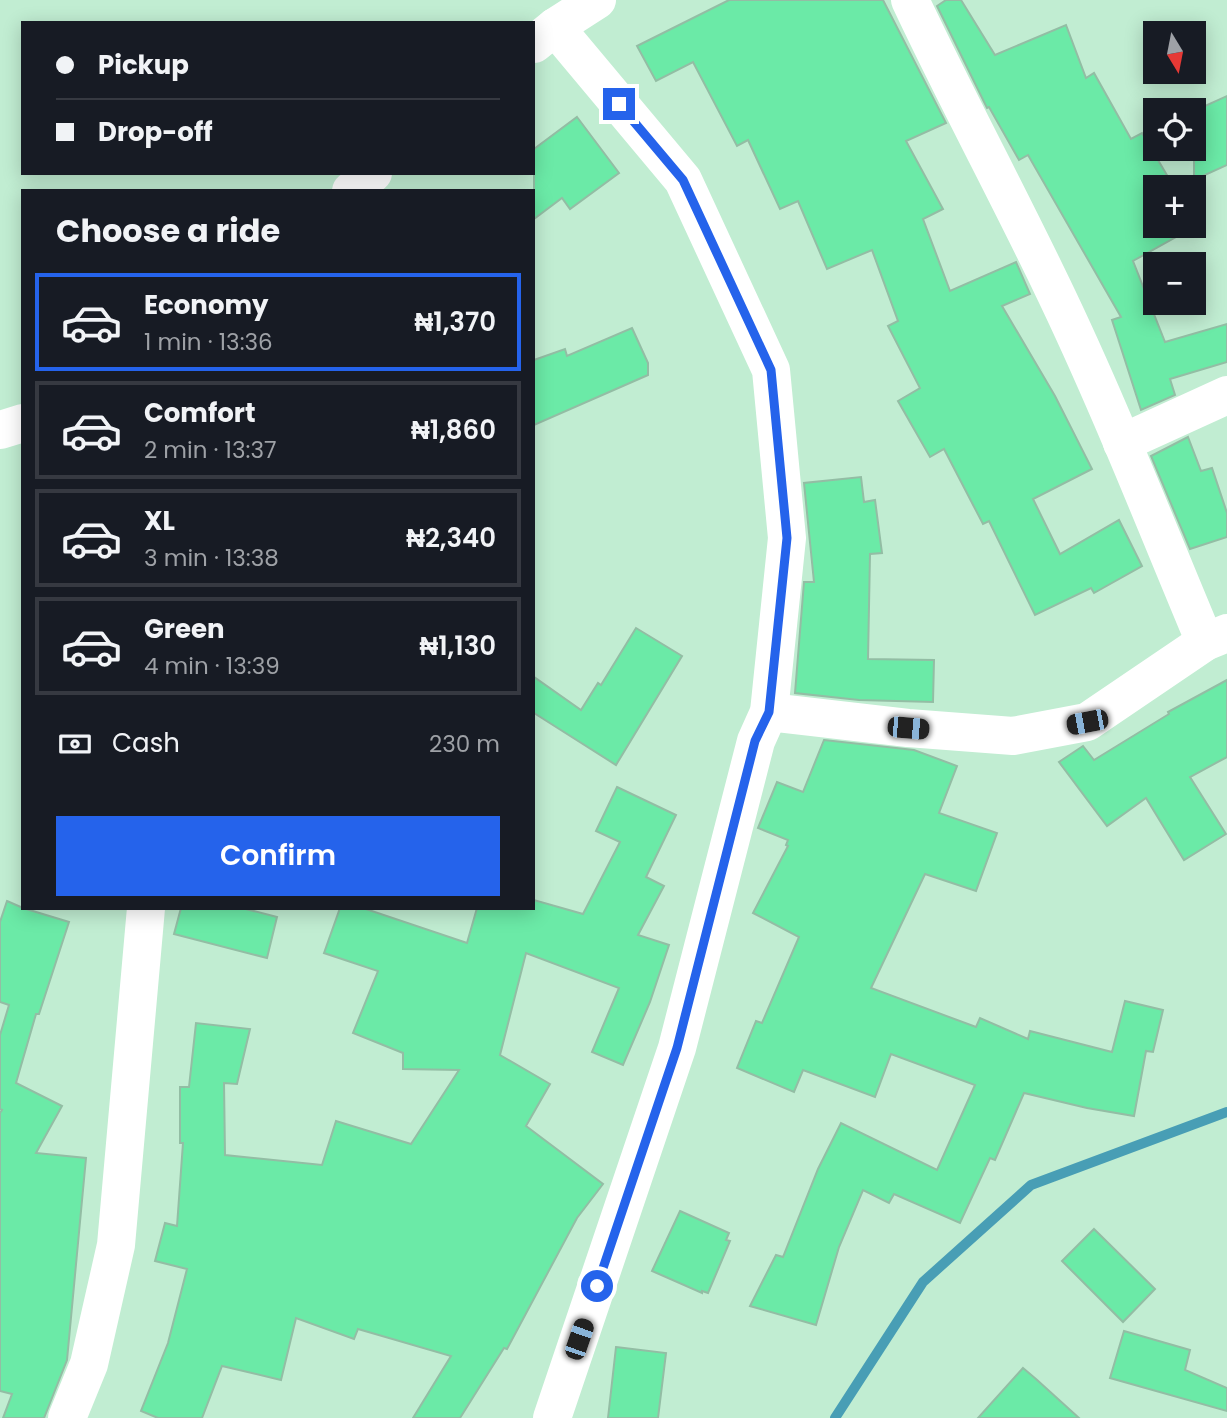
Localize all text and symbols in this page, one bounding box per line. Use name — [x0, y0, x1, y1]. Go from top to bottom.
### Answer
north arrow — [1143, 21, 1206, 84]
map controls — [1143, 21, 1206, 315]
text: Pickup — [98, 47, 189, 83]
route end — [603, 88, 635, 120]
button: locate — [1143, 98, 1206, 161]
text: Drop-off — [98, 114, 213, 150]
button: + — [1143, 175, 1206, 238]
text: Choose a ride — [56, 208, 280, 253]
button: − — [1143, 252, 1206, 315]
text: Economy — [144, 287, 268, 323]
icon: car — [60, 291, 123, 354]
text: ₦1,370 — [415, 304, 496, 340]
text: 1 min · 13:36 — [144, 326, 273, 358]
text: Comfort — [144, 395, 256, 431]
icon: car — [60, 399, 123, 462]
text: ₦1,860 — [411, 412, 496, 448]
text: 2 min · 13:37 — [144, 434, 277, 466]
text: XL — [144, 503, 175, 539]
icon: car — [60, 507, 123, 570]
text: ₦2,340 — [406, 520, 496, 556]
text: 3 min · 13:38 — [144, 542, 279, 574]
text: Green — [144, 611, 225, 647]
icon: car — [60, 615, 123, 678]
text: ₦1,130 — [419, 628, 496, 664]
text: 4 min · 13:39 — [144, 650, 280, 682]
car — [1065, 708, 1110, 736]
car — [887, 716, 930, 740]
icon: cash — [56, 725, 94, 763]
text: Cash — [112, 725, 180, 761]
text: 230 m — [429, 728, 500, 760]
button: Confirm — [56, 816, 500, 896]
route start — [581, 1270, 613, 1302]
car — [563, 1316, 596, 1362]

